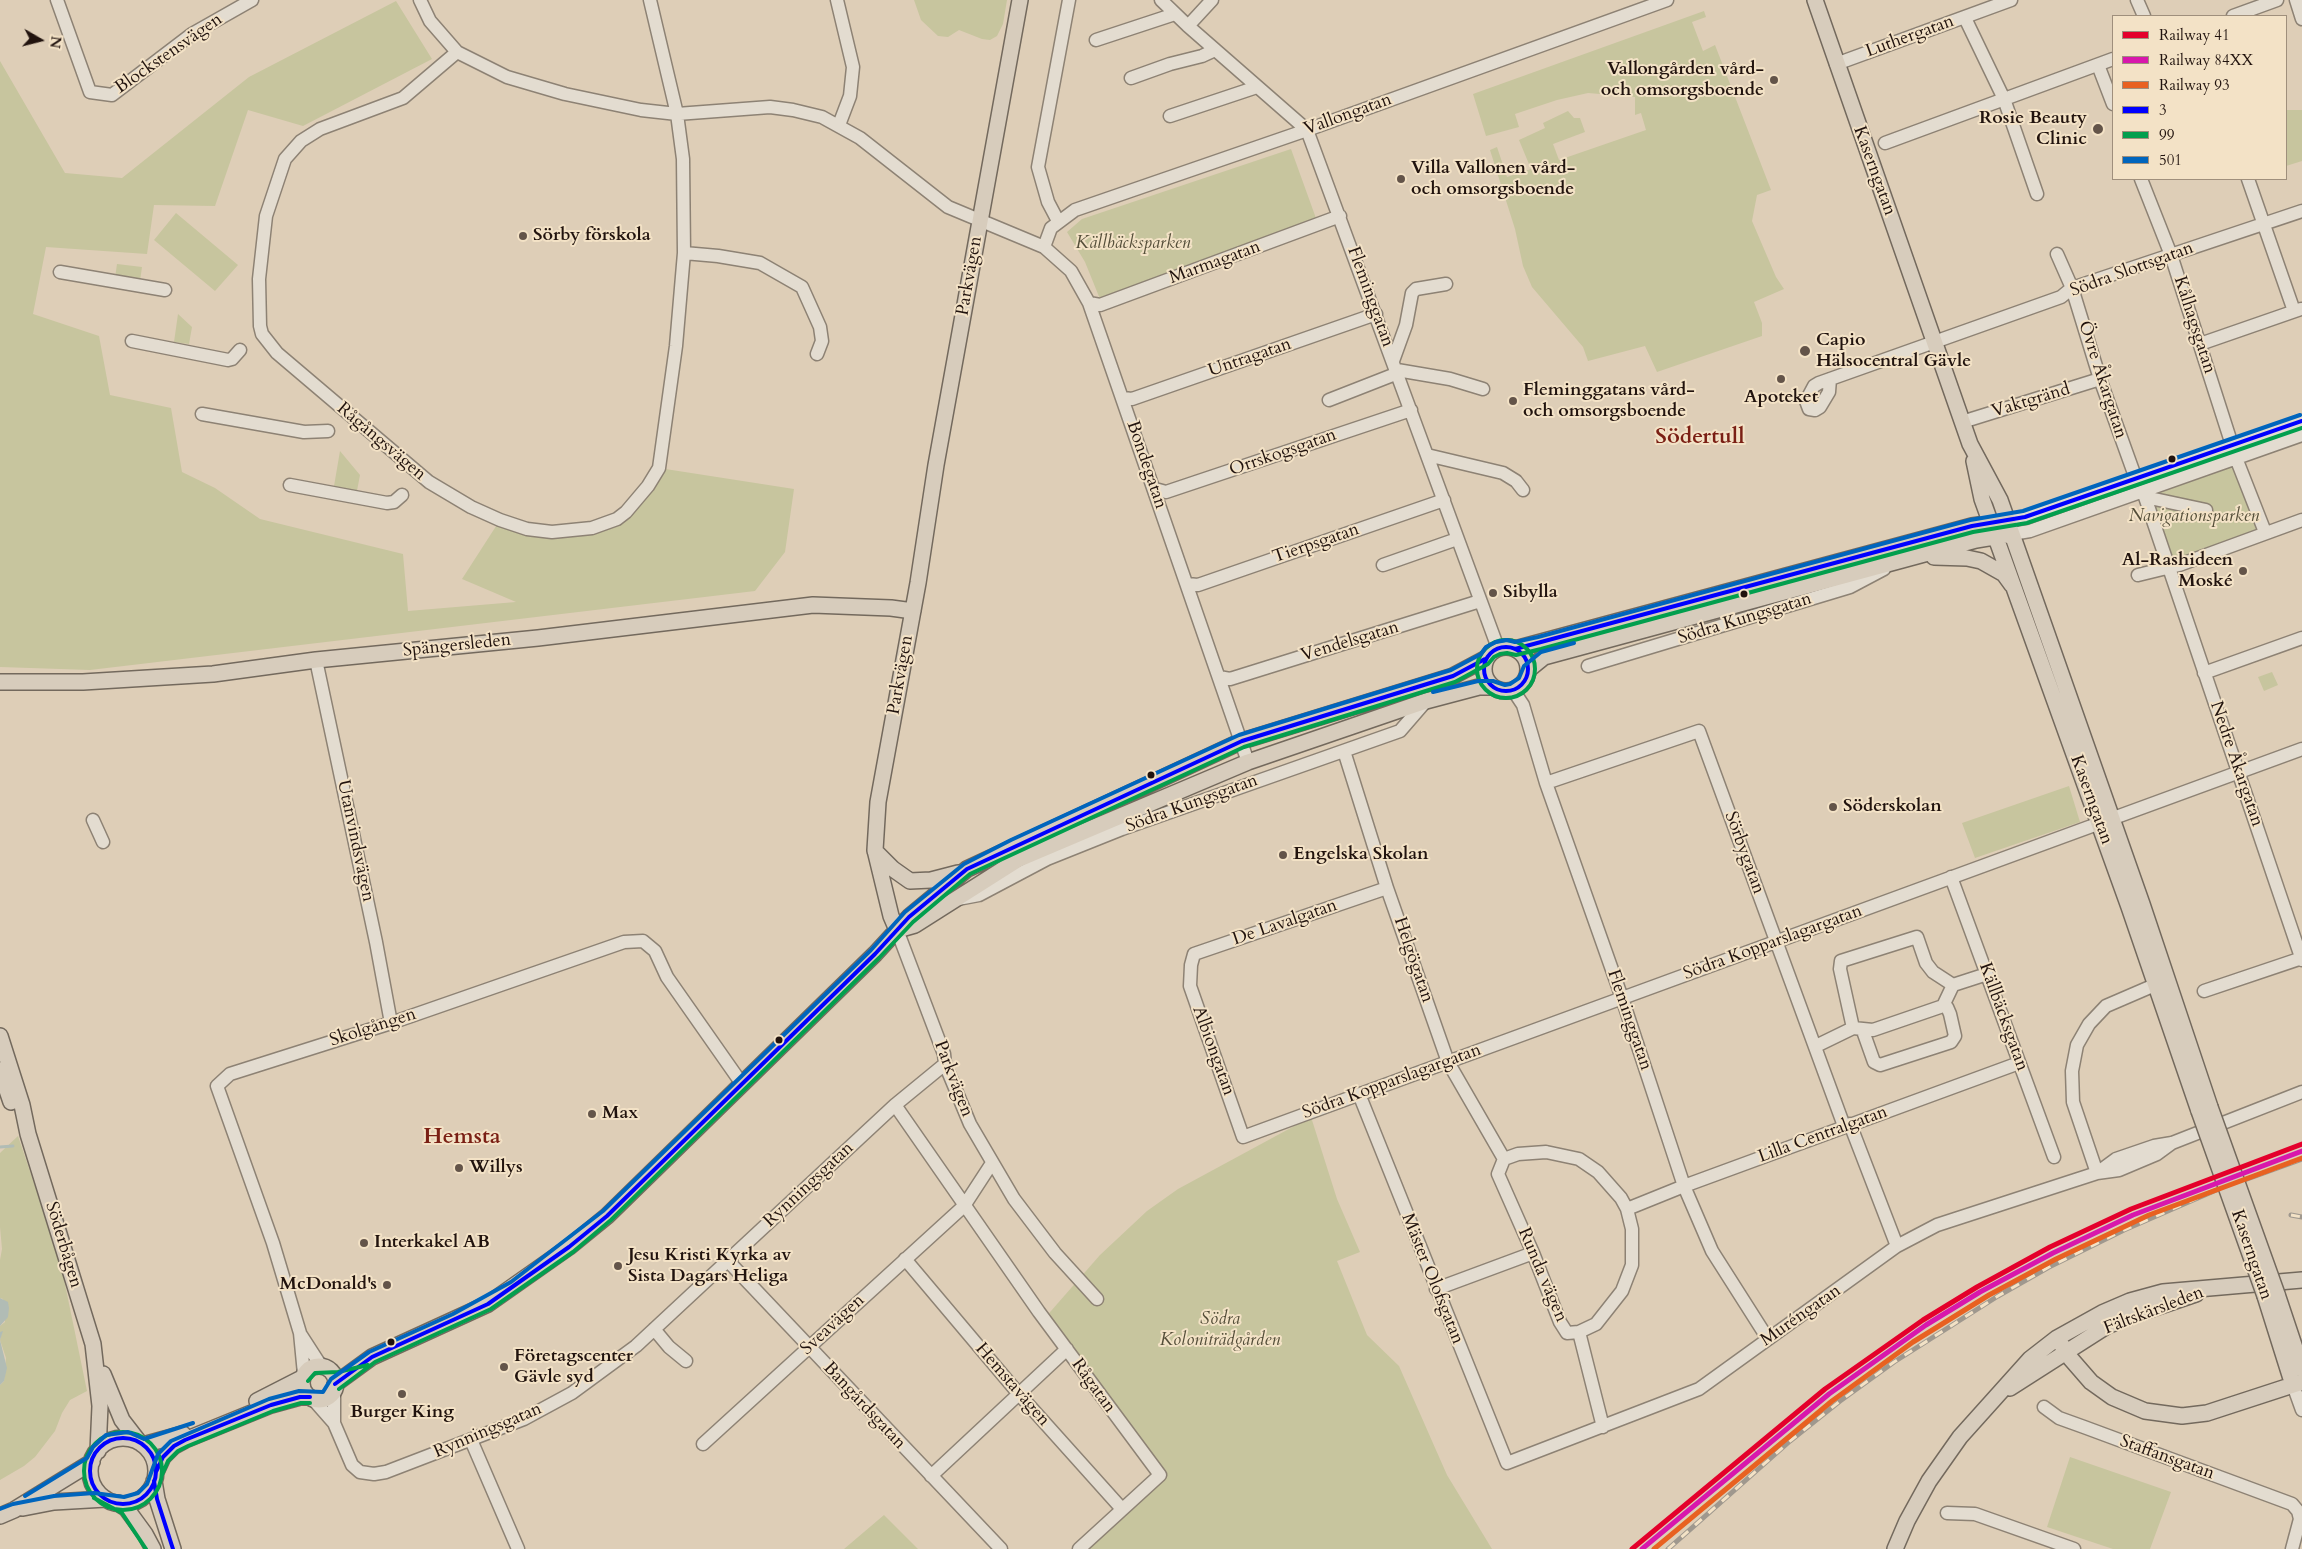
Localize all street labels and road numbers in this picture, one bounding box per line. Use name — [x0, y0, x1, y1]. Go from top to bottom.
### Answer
street label: Blockstensvägen — [111, 9, 227, 99]
street label: Luthergatan — [1863, 11, 1957, 63]
street label: Vallongatan — [1301, 89, 1395, 141]
street label: Kaserngatan — [1848, 123, 1900, 219]
street label: Parkvägen — [952, 235, 988, 317]
street label: Marmagatan — [1166, 236, 1264, 290]
street label: Södra Slottsgatan — [2067, 238, 2197, 302]
street label: Fleminggatan — [1342, 244, 1398, 350]
street label: Kålhagsgatan — [2168, 274, 2220, 376]
street label: Övre Åkargatan — [2073, 318, 2131, 442]
street label: Untragatan — [1206, 334, 1294, 382]
street label: Vaktgränd — [1989, 379, 2073, 423]
street label: Rågångsvägen — [332, 398, 430, 486]
street label: Bondegatan — [1121, 418, 1171, 512]
street label: Orrskogsgatan — [1227, 425, 1339, 481]
street label: Tierpsgatan — [1270, 519, 1362, 569]
street label: Södra Kungsgatan — [1676, 588, 1814, 650]
street label: Vendelsgatan — [1298, 617, 1402, 667]
street label: Spängersleden — [402, 630, 512, 662]
street label: Parkvägen — [883, 634, 919, 716]
street label: Nedre Åkargatan — [2204, 699, 2268, 829]
street label: Kaserngatan — [2065, 752, 2117, 848]
street label: Södra Kungsgatan — [1123, 770, 1261, 838]
street label: Utanvindsvägen — [332, 778, 378, 904]
street label: Sörbygatan — [1719, 809, 1769, 897]
street label: De Lavalgatan — [1230, 895, 1340, 951]
street label: Södra Kopparslagargatan — [1681, 901, 1865, 985]
street label: Helgögatan — [1388, 914, 1438, 1006]
street label: Källbäcksgatan — [1973, 960, 2033, 1074]
street label: Fleminggatan — [1602, 967, 1656, 1073]
street label: Albiongatan — [1187, 1003, 1239, 1099]
street label: Skolgången — [327, 1004, 419, 1052]
street label: Parkvägen — [929, 1038, 977, 1120]
street label: Södra Kopparslagargatan — [1300, 1040, 1484, 1124]
street label: Lilla Centralgatan — [1755, 1102, 1891, 1168]
street label: Rynningsgatan — [759, 1138, 859, 1232]
street label: Söderbågen — [40, 1199, 86, 1291]
street label: Kaserngatan — [2226, 1207, 2276, 1303]
street label: Mäster Olofsgatan — [1396, 1210, 1468, 1348]
street label: Runda vägen — [1512, 1225, 1572, 1325]
street label: Muréngatan — [1757, 1280, 1845, 1352]
street label: Fältskärsleden — [2101, 1282, 2207, 1340]
street label: Sveavägen — [797, 1290, 869, 1360]
street label: Hemstavägen — [970, 1339, 1054, 1431]
street label: Rågatan — [1066, 1355, 1120, 1417]
street label: Bangårdsgatan — [818, 1358, 910, 1454]
street label: Rynningsgatan — [431, 1399, 545, 1463]
street label: Staffansgatan — [2117, 1431, 2217, 1485]

